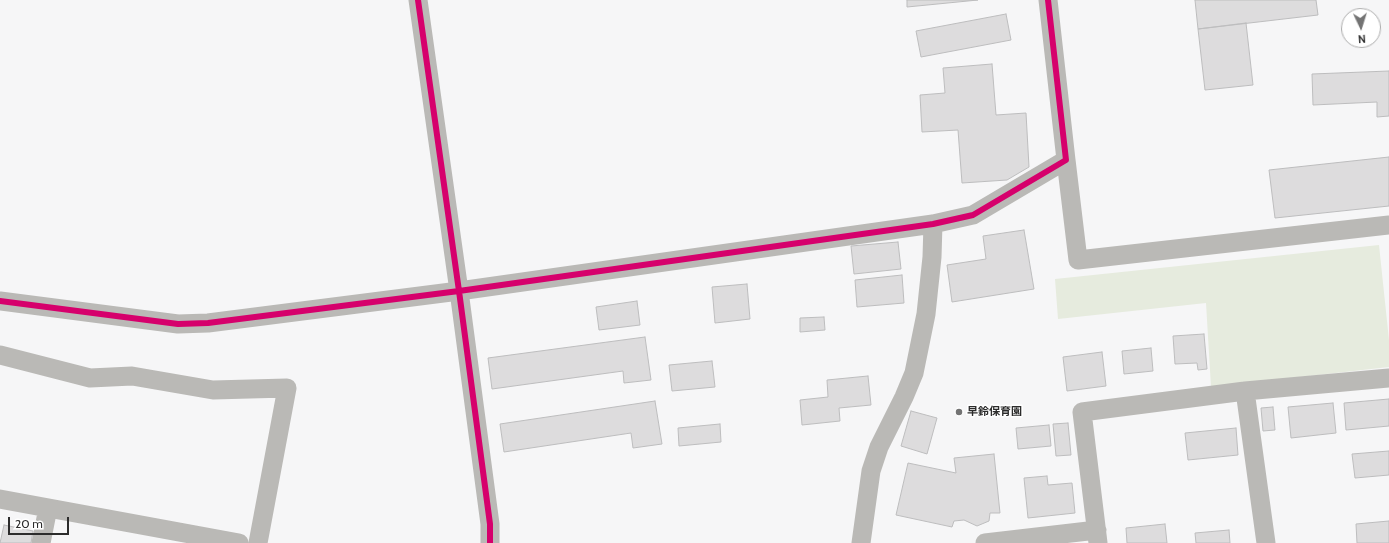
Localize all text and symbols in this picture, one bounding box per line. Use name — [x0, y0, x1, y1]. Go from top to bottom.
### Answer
north arrow — [1341, 8, 1381, 48]
text: N — [1357, 32, 1366, 46]
place label: 早鈴保育園 — [967, 405, 1022, 419]
marker: 早鈴保育園 — [954, 407, 964, 417]
scale bar — [10, 509, 71, 535]
text: 20 m — [15, 516, 43, 531]

